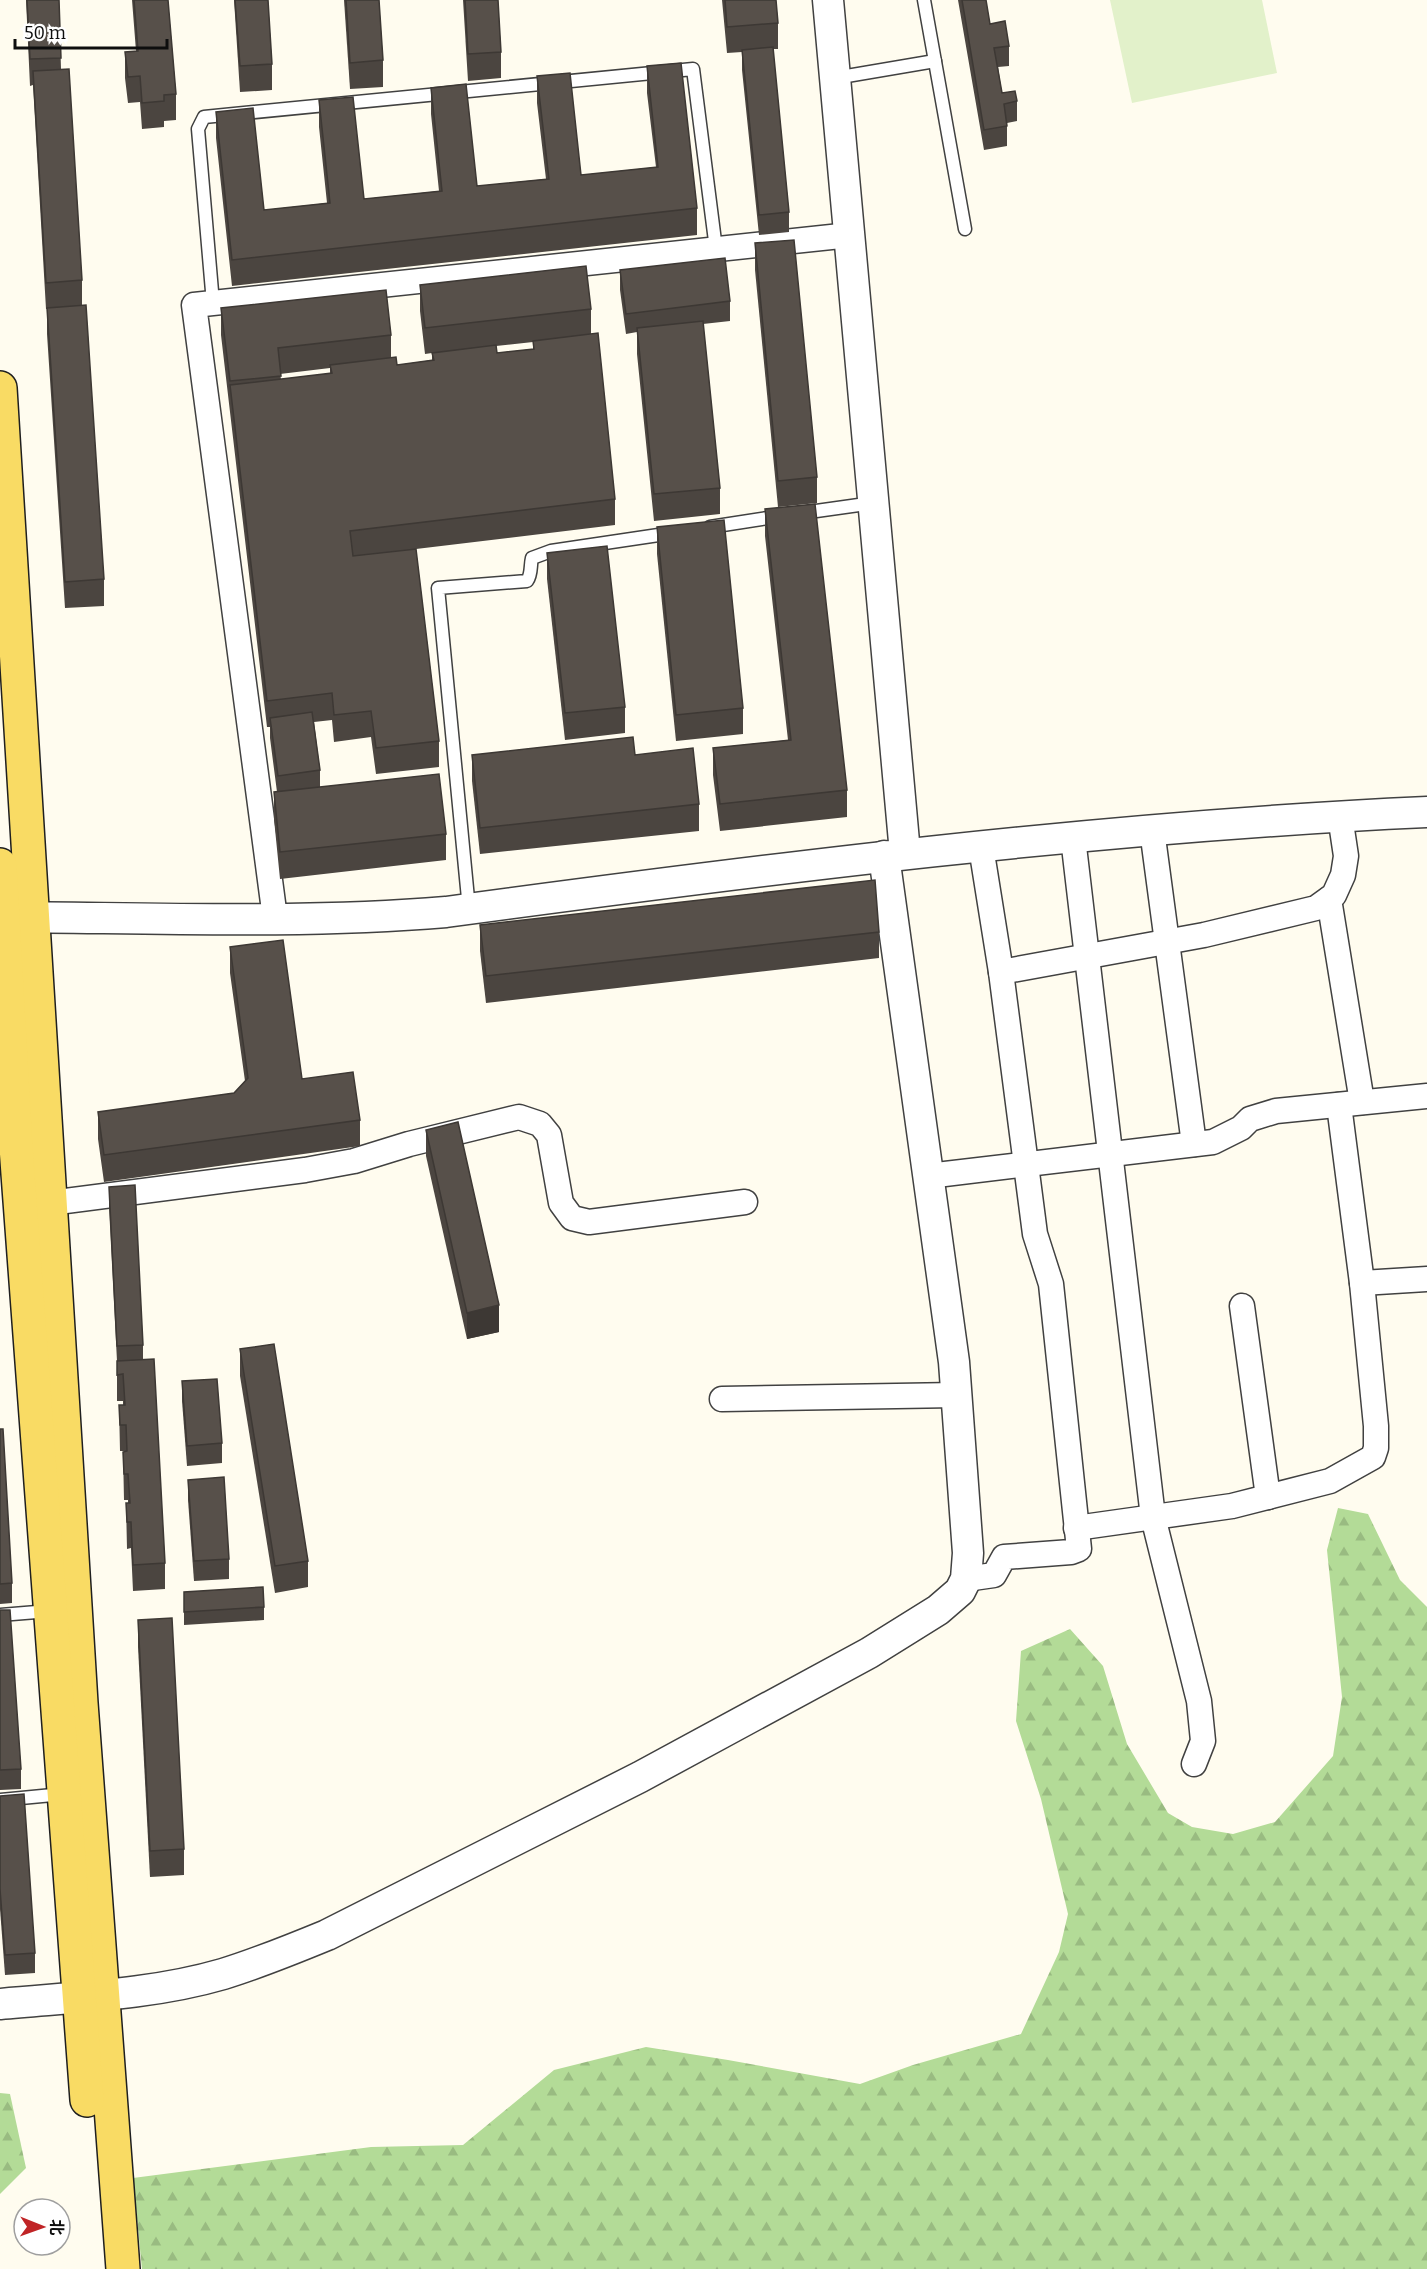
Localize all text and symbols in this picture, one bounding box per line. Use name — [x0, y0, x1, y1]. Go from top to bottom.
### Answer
scale bar — [15, 12, 166, 50]
text: 50 m — [24, 22, 66, 44]
north arrow — [12, 2197, 72, 2257]
text: 北 — [47, 2219, 66, 2235]

